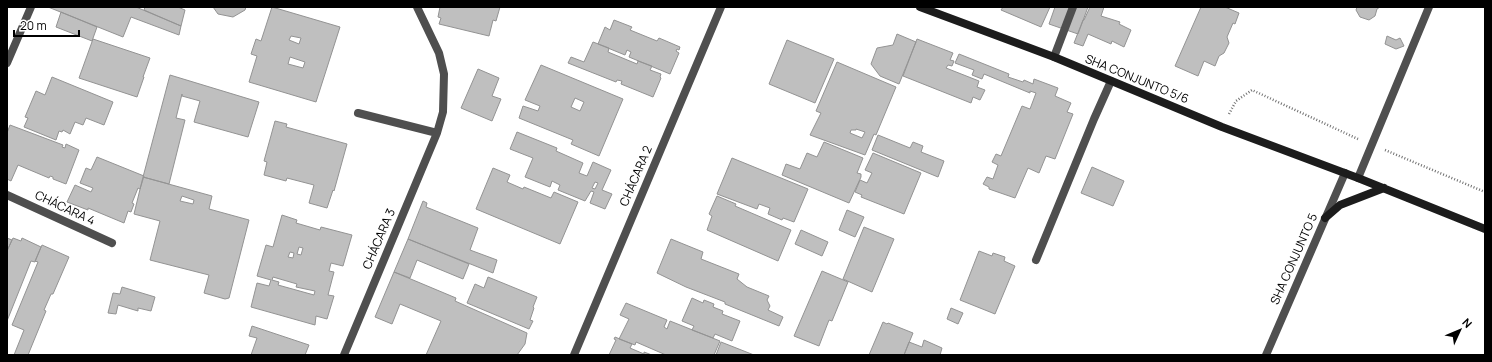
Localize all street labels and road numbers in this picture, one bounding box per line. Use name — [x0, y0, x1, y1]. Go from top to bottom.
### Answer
street label: SHA CONJUNTO 5/6 — [1083, 50, 1192, 107]
street label: CHÁCARA 2 — [615, 143, 656, 209]
street label: CHÁCARA 4 — [32, 186, 98, 229]
street label: CHÁCARA 3 — [358, 206, 399, 272]
street label: SHA CONJUNTO 5 — [1266, 210, 1321, 307]

